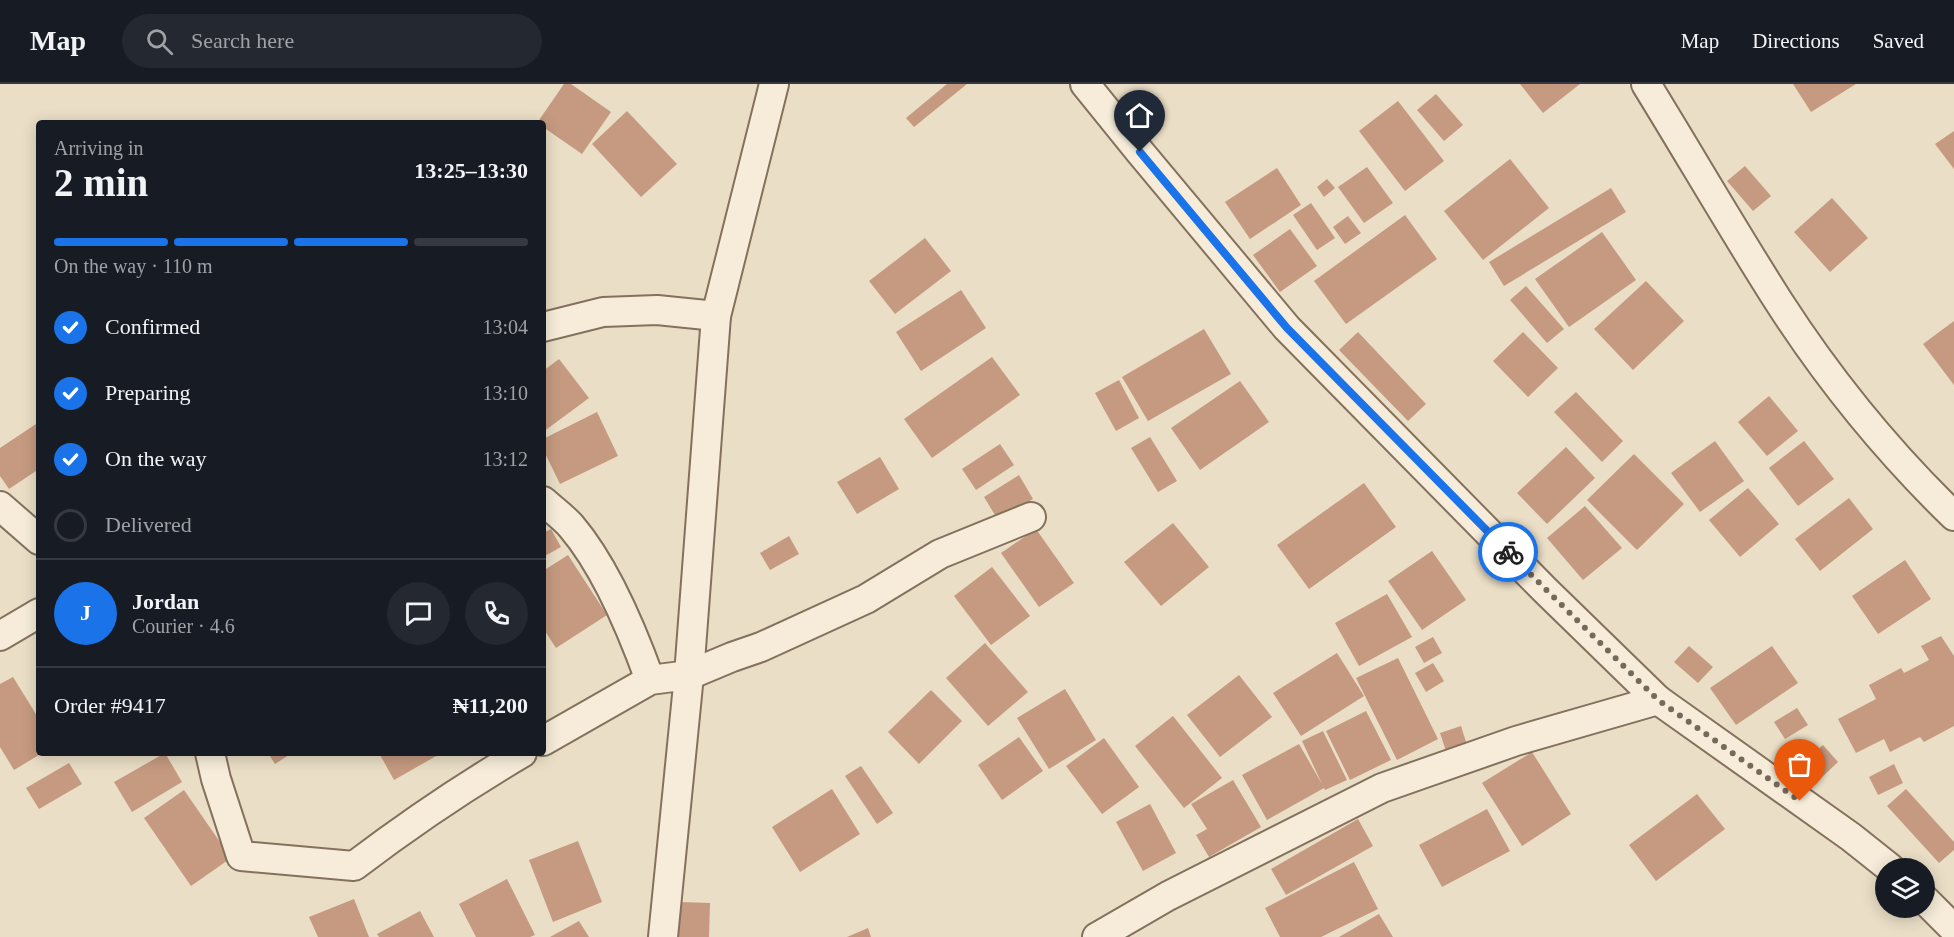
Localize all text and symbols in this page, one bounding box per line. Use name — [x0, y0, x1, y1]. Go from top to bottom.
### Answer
search box — [122, 14, 542, 68]
text: Map — [30, 25, 86, 56]
icon: search — [143, 25, 176, 58]
text: Search here — [191, 28, 294, 53]
text: Map — [1681, 29, 1719, 53]
text: Directions — [1752, 29, 1840, 53]
text: Saved — [1873, 29, 1924, 53]
pin — [1114, 90, 1165, 152]
icon: home — [1123, 99, 1156, 132]
text: Arriving in — [54, 137, 143, 159]
text: 13:25–13:30 — [414, 158, 528, 183]
text: 2 min — [54, 161, 148, 204]
text: On the way · 110 m — [54, 255, 213, 277]
icon: check — [54, 311, 87, 344]
text: Confirmed — [105, 314, 200, 339]
text: 13:04 — [482, 316, 528, 338]
icon: check — [54, 377, 87, 410]
text: Preparing — [105, 380, 191, 405]
text: 13:10 — [482, 382, 528, 404]
icon: check — [54, 443, 87, 476]
text: On the way — [105, 446, 206, 471]
text: 13:12 — [482, 448, 528, 470]
text: Delivered — [105, 512, 192, 537]
courier — [1478, 522, 1538, 582]
icon: bike — [1492, 536, 1525, 569]
button: chat — [387, 582, 450, 645]
button: phone — [465, 582, 528, 645]
text: Jordan — [132, 589, 199, 614]
text: J — [80, 600, 91, 625]
text: Courier · 4.6 — [132, 615, 235, 637]
text: Order #9417 — [54, 693, 166, 718]
text: ₦11,200 — [453, 693, 528, 718]
pin — [1774, 739, 1825, 801]
icon: bag — [1783, 748, 1816, 781]
map controls — [1875, 858, 1935, 918]
button: layers — [1875, 858, 1935, 918]

